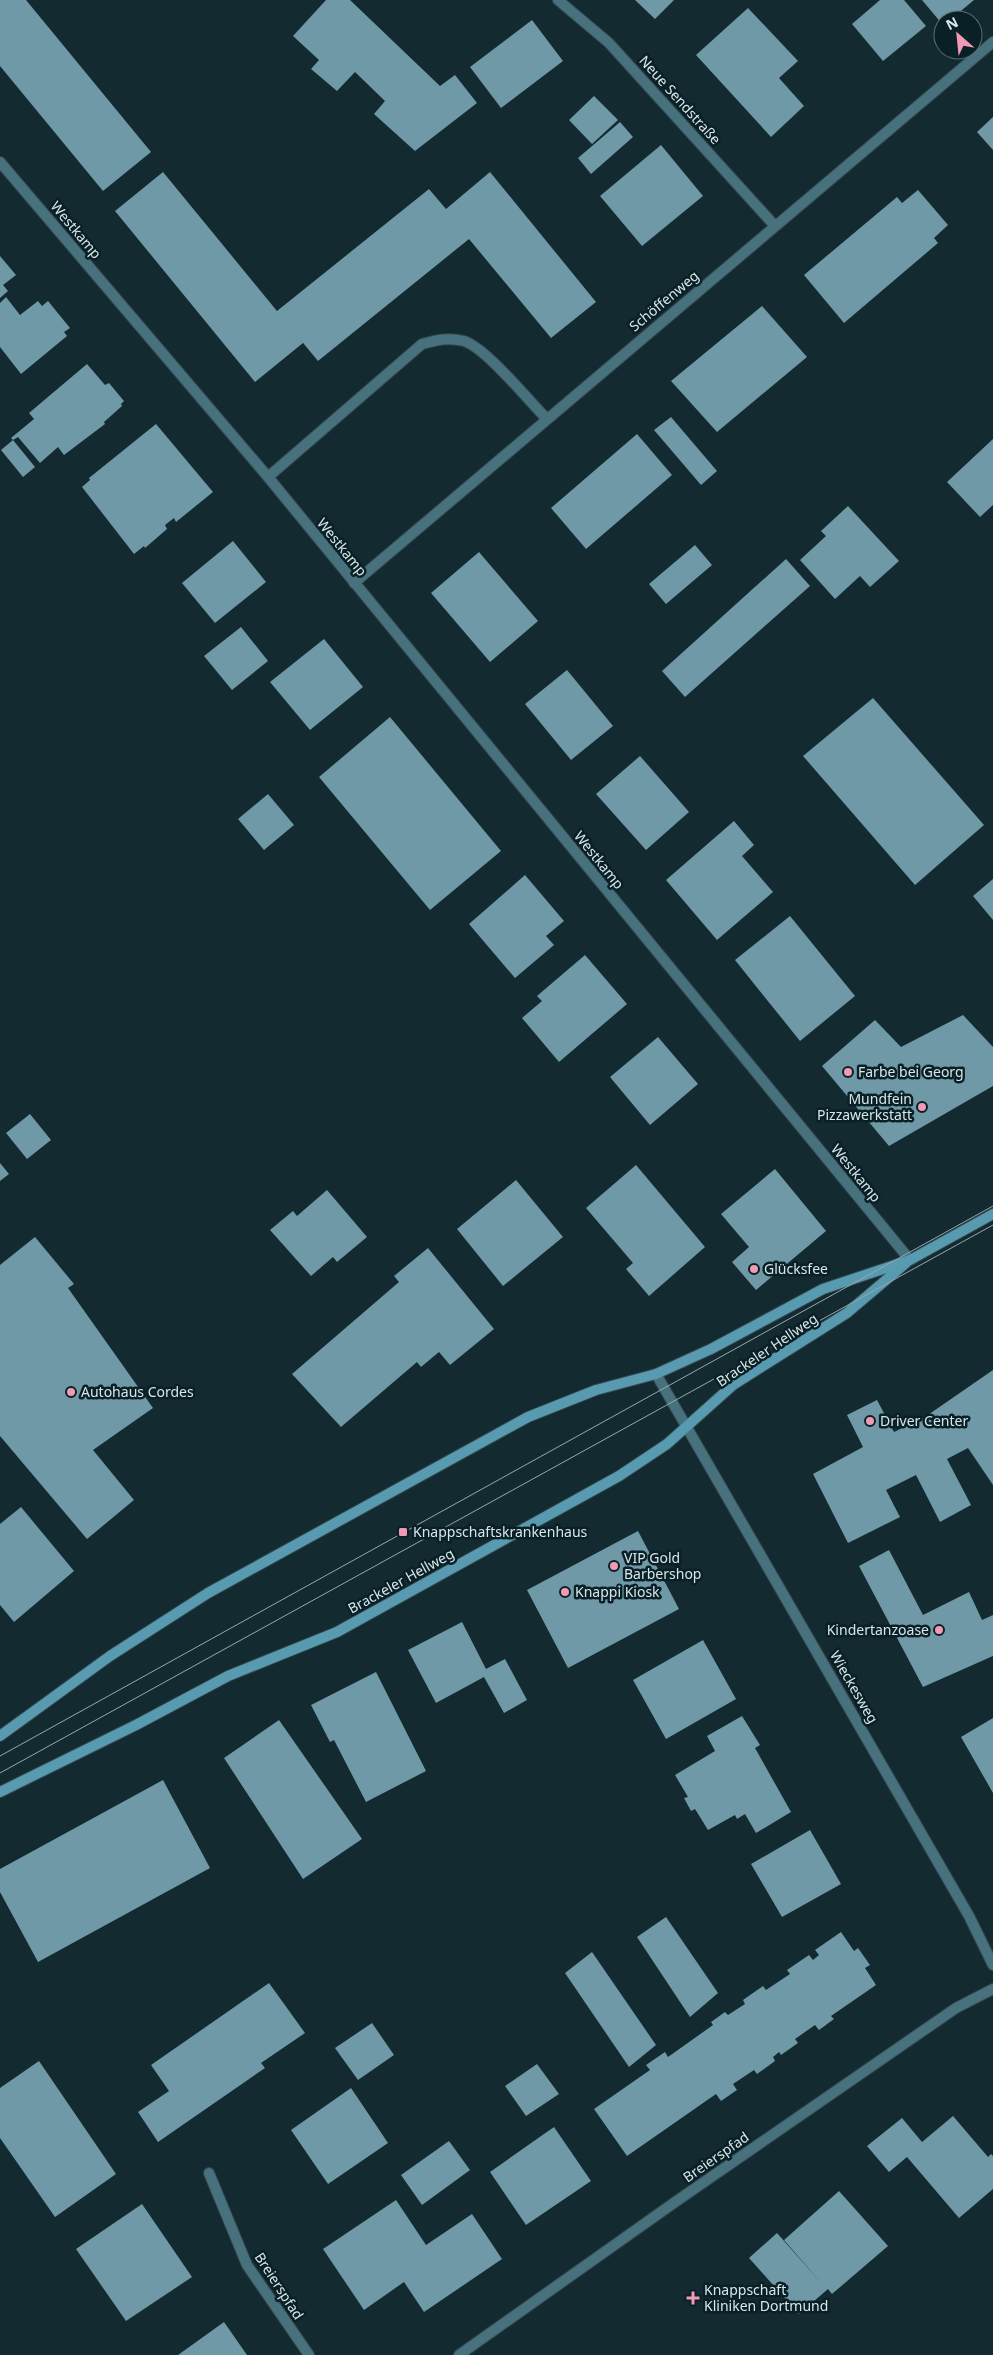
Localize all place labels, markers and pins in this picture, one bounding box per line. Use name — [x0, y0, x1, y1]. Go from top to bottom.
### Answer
place label: Farbe bei Georg — [858, 1062, 964, 1081]
marker: Farbe bei Georg — [842, 1066, 854, 1078]
place label: Mundfein Pizzawerkstatt — [817, 1089, 912, 1124]
marker: Mundfein Pizzawerkstatt — [916, 1101, 928, 1113]
place label: Glücksfee — [764, 1259, 828, 1278]
marker: Glücksfee — [748, 1263, 760, 1275]
place label: Autohaus Cordes — [81, 1382, 194, 1401]
marker: Autohaus Cordes — [65, 1386, 77, 1398]
place label: Driver Center — [880, 1411, 968, 1430]
marker: Driver Center — [864, 1415, 876, 1427]
place label: Knappschaftskrankenhaus — [413, 1522, 588, 1541]
marker: Knappschaftskrankenhaus — [397, 1526, 409, 1538]
place label: VIP Gold Barbershop — [624, 1548, 701, 1583]
marker: VIP Gold Barbershop — [608, 1560, 620, 1572]
place label: Knappi Kiosk — [575, 1582, 660, 1601]
marker: Knappi Kiosk — [559, 1586, 571, 1598]
place label: Kindertanzoase — [827, 1620, 929, 1639]
marker: Kindertanzoase — [933, 1624, 945, 1636]
place label: Knappschaft Kliniken Dortmund — [704, 2280, 828, 2315]
marker: Knappschaft Kliniken Dortmund — [686, 2291, 700, 2305]

